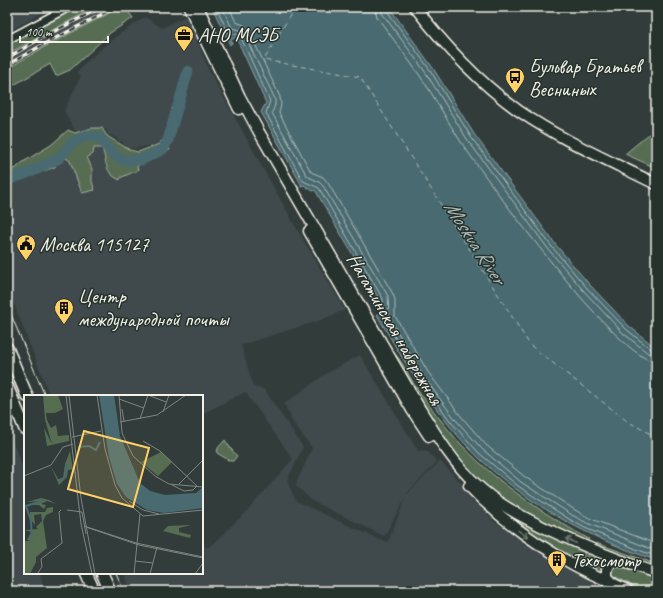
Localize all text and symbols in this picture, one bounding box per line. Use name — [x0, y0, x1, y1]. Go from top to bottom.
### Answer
scale bar — [20, 18, 108, 44]
place label: АНО МСЭБ — [198, 23, 280, 48]
text: 100 m — [26, 24, 53, 40]
office icon: АНО МСЭБ — [173, 24, 195, 52]
place label: Бульвар Братьев Весниных — [529, 54, 644, 102]
bus stop icon: Бульвар Братьев Весниных — [504, 66, 526, 94]
water label: Moskva River — [438, 195, 513, 292]
place label: Москва 115127 — [40, 232, 150, 257]
public building icon: Москва 115127 — [15, 233, 37, 261]
street label: Нагатинская набережная — [341, 249, 449, 410]
place label: Центр международной почты — [78, 284, 230, 332]
building icon: Центр международной почты — [53, 297, 75, 325]
inset map — [24, 395, 203, 574]
one-way arrow — [518, 529, 529, 538]
one-way arrow — [566, 536, 578, 544]
place label: Техосмотр — [571, 548, 642, 573]
building icon: Техосмотр — [546, 549, 568, 577]

